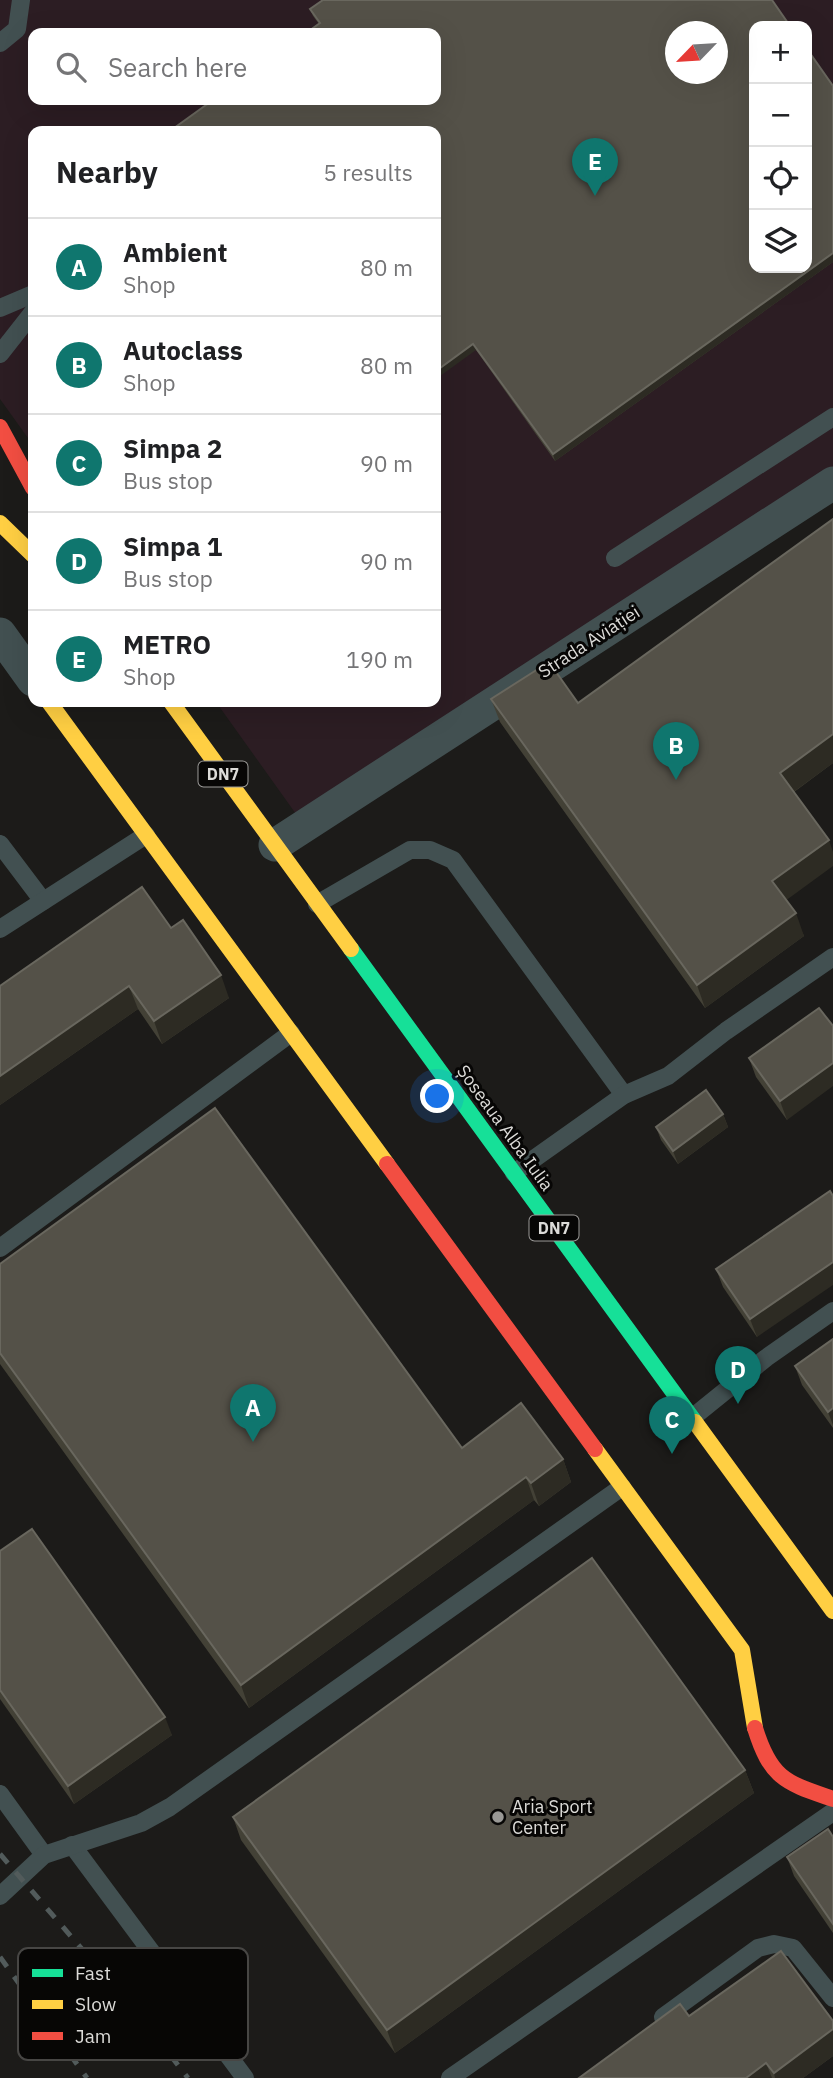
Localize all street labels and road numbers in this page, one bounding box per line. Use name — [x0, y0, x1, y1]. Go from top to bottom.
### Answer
street label: Strada Aviației — [534, 600, 644, 683]
road number: DN7 — [198, 762, 248, 786]
street label: Șoseaua Alba Iulia — [452, 1060, 559, 1195]
road number: DN7 — [530, 1216, 578, 1240]

